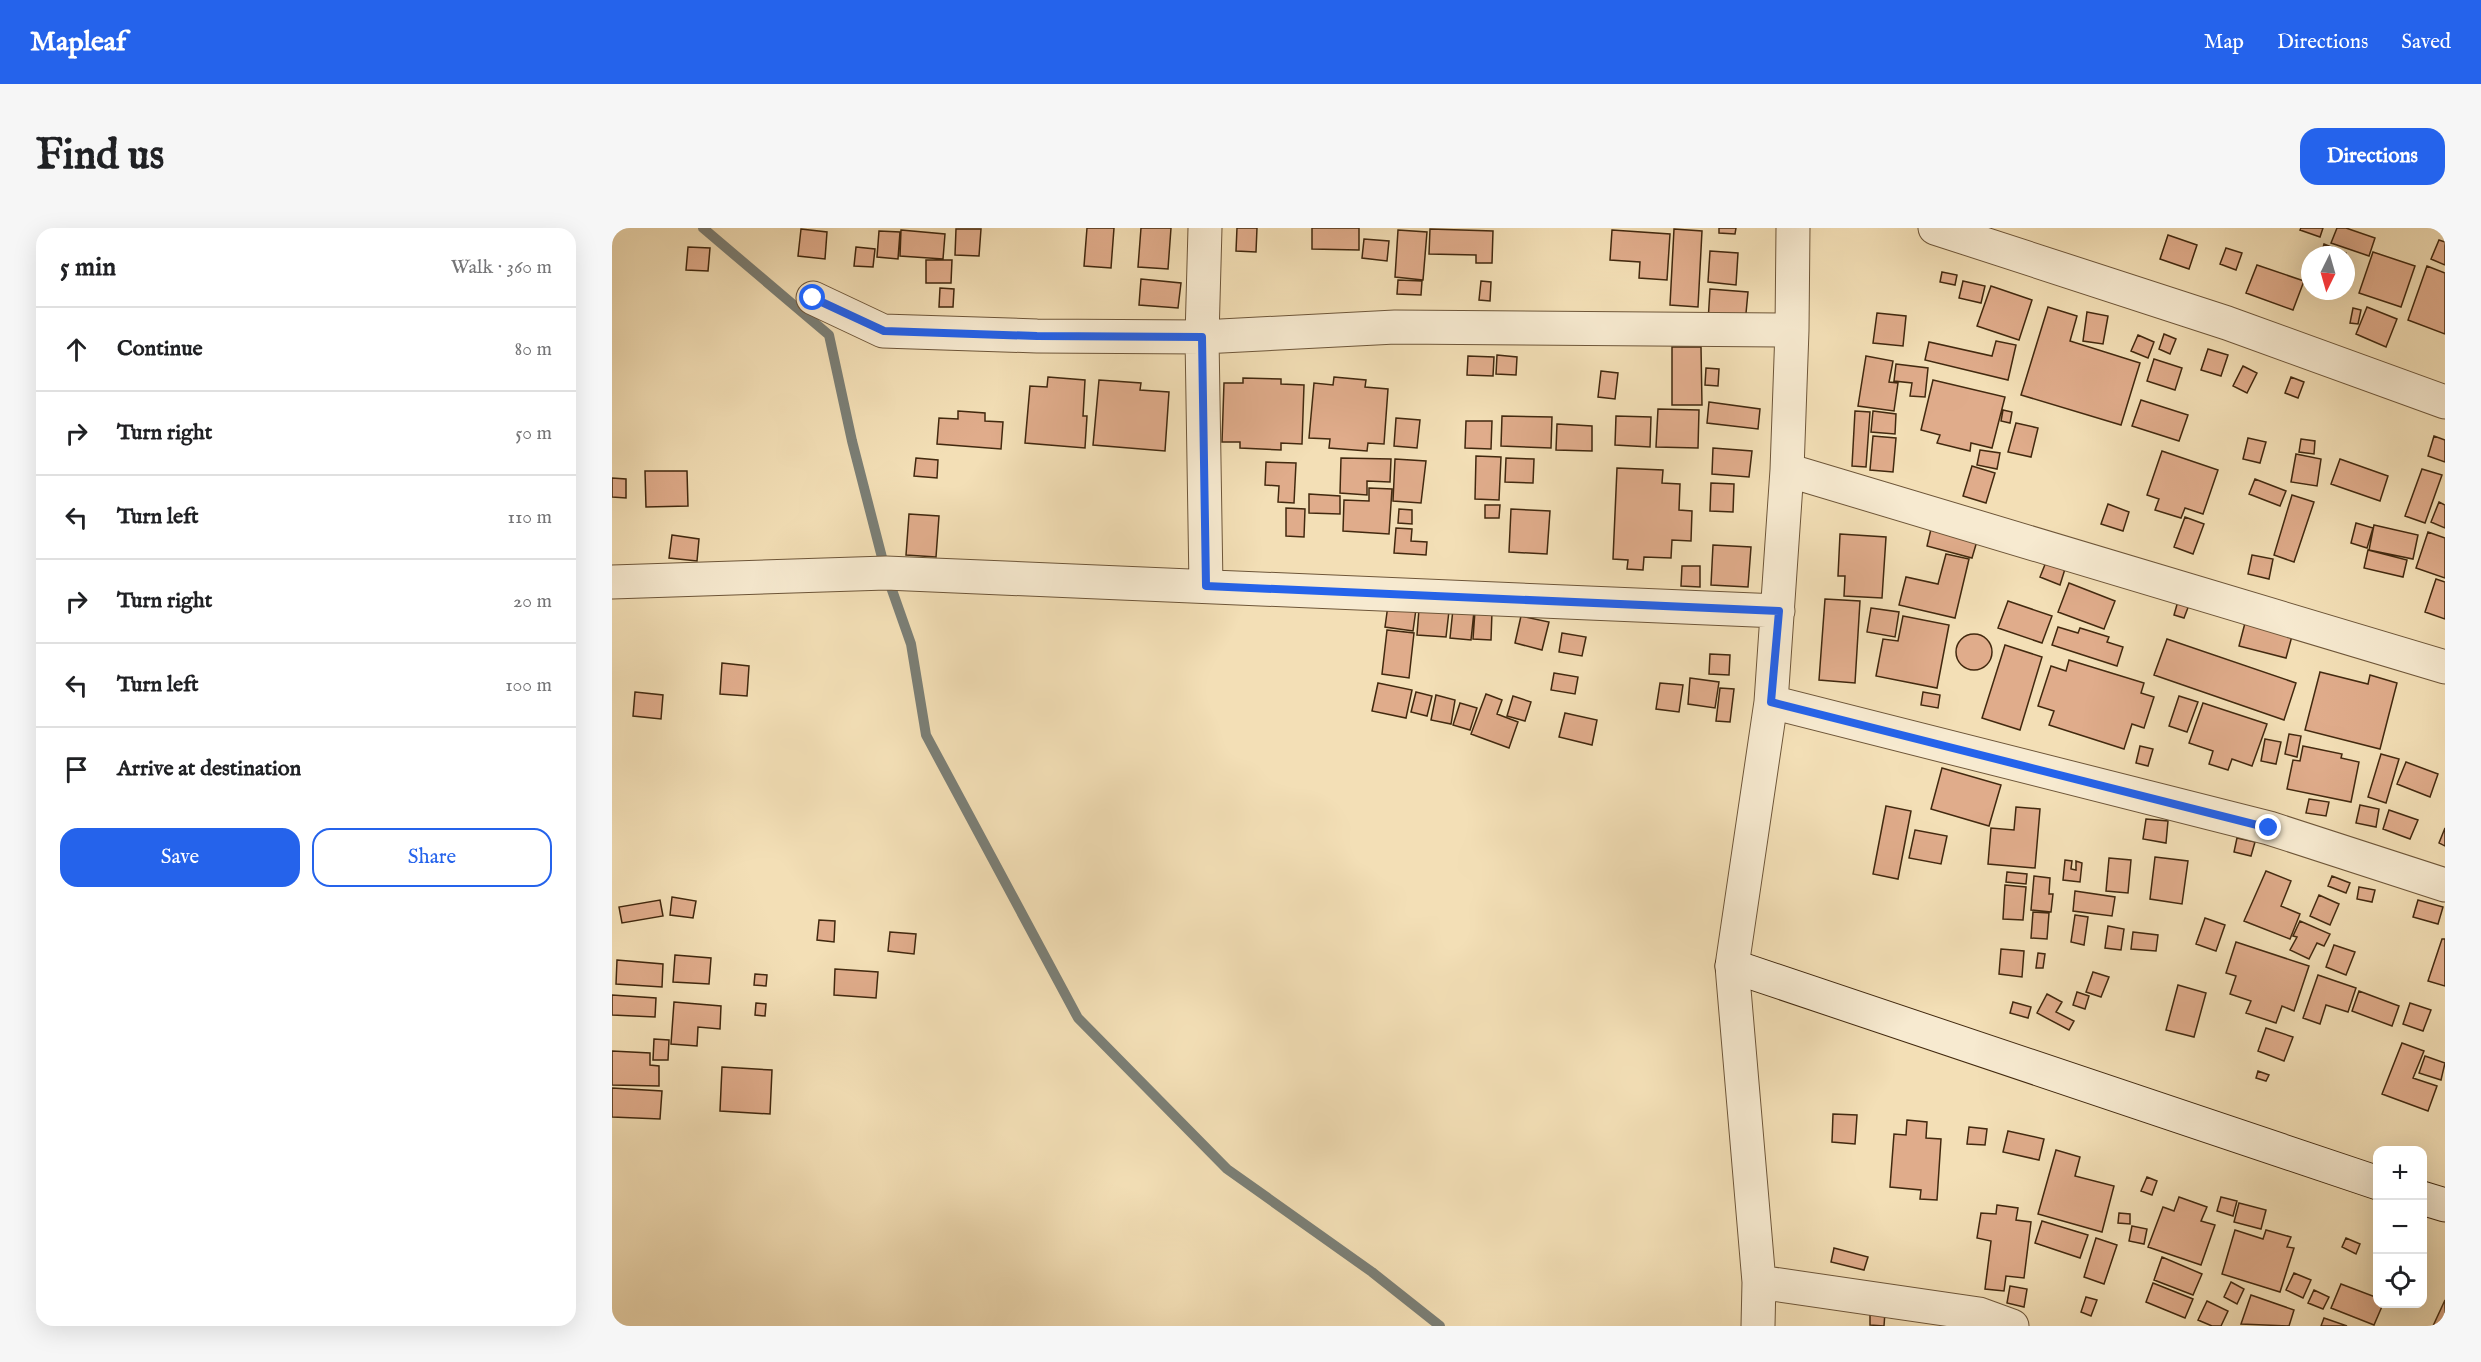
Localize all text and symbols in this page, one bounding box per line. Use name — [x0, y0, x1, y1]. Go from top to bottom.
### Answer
text: Mapleaf — [30, 25, 126, 60]
text: Map — [2204, 29, 2244, 56]
text: Directions — [2277, 29, 2368, 56]
text: Saved — [2401, 29, 2451, 56]
button: Directions — [2300, 128, 2445, 185]
text: Find us — [36, 130, 164, 183]
north arrow — [2301, 246, 2355, 300]
text: 5 min — [60, 251, 116, 284]
text: Walk · 360 m — [451, 255, 552, 280]
route start — [799, 284, 825, 310]
icon: ahead — [60, 333, 93, 366]
text: Continue — [117, 335, 203, 363]
text: 80 m — [515, 337, 552, 362]
icon: right — [60, 417, 93, 450]
text: Turn right — [117, 419, 212, 447]
text: 50 m — [515, 421, 552, 446]
icon: left — [60, 501, 93, 534]
text: Turn left — [117, 503, 199, 531]
text: 110 m — [508, 505, 552, 530]
icon: right — [60, 585, 93, 618]
text: Turn right — [117, 587, 212, 615]
text: 20 m — [513, 589, 552, 614]
icon: left — [60, 669, 93, 702]
text: Turn left — [117, 671, 199, 699]
text: 100 m — [505, 673, 552, 698]
icon: arrive — [60, 753, 93, 786]
text: Arrive at destination — [117, 755, 301, 783]
route end — [2255, 814, 2281, 840]
button: Save — [60, 828, 300, 887]
button: Share — [312, 828, 552, 887]
map controls — [2373, 1146, 2427, 1308]
button: + — [2373, 1146, 2427, 1200]
button: − — [2373, 1200, 2427, 1254]
button: locate — [2373, 1254, 2427, 1308]

